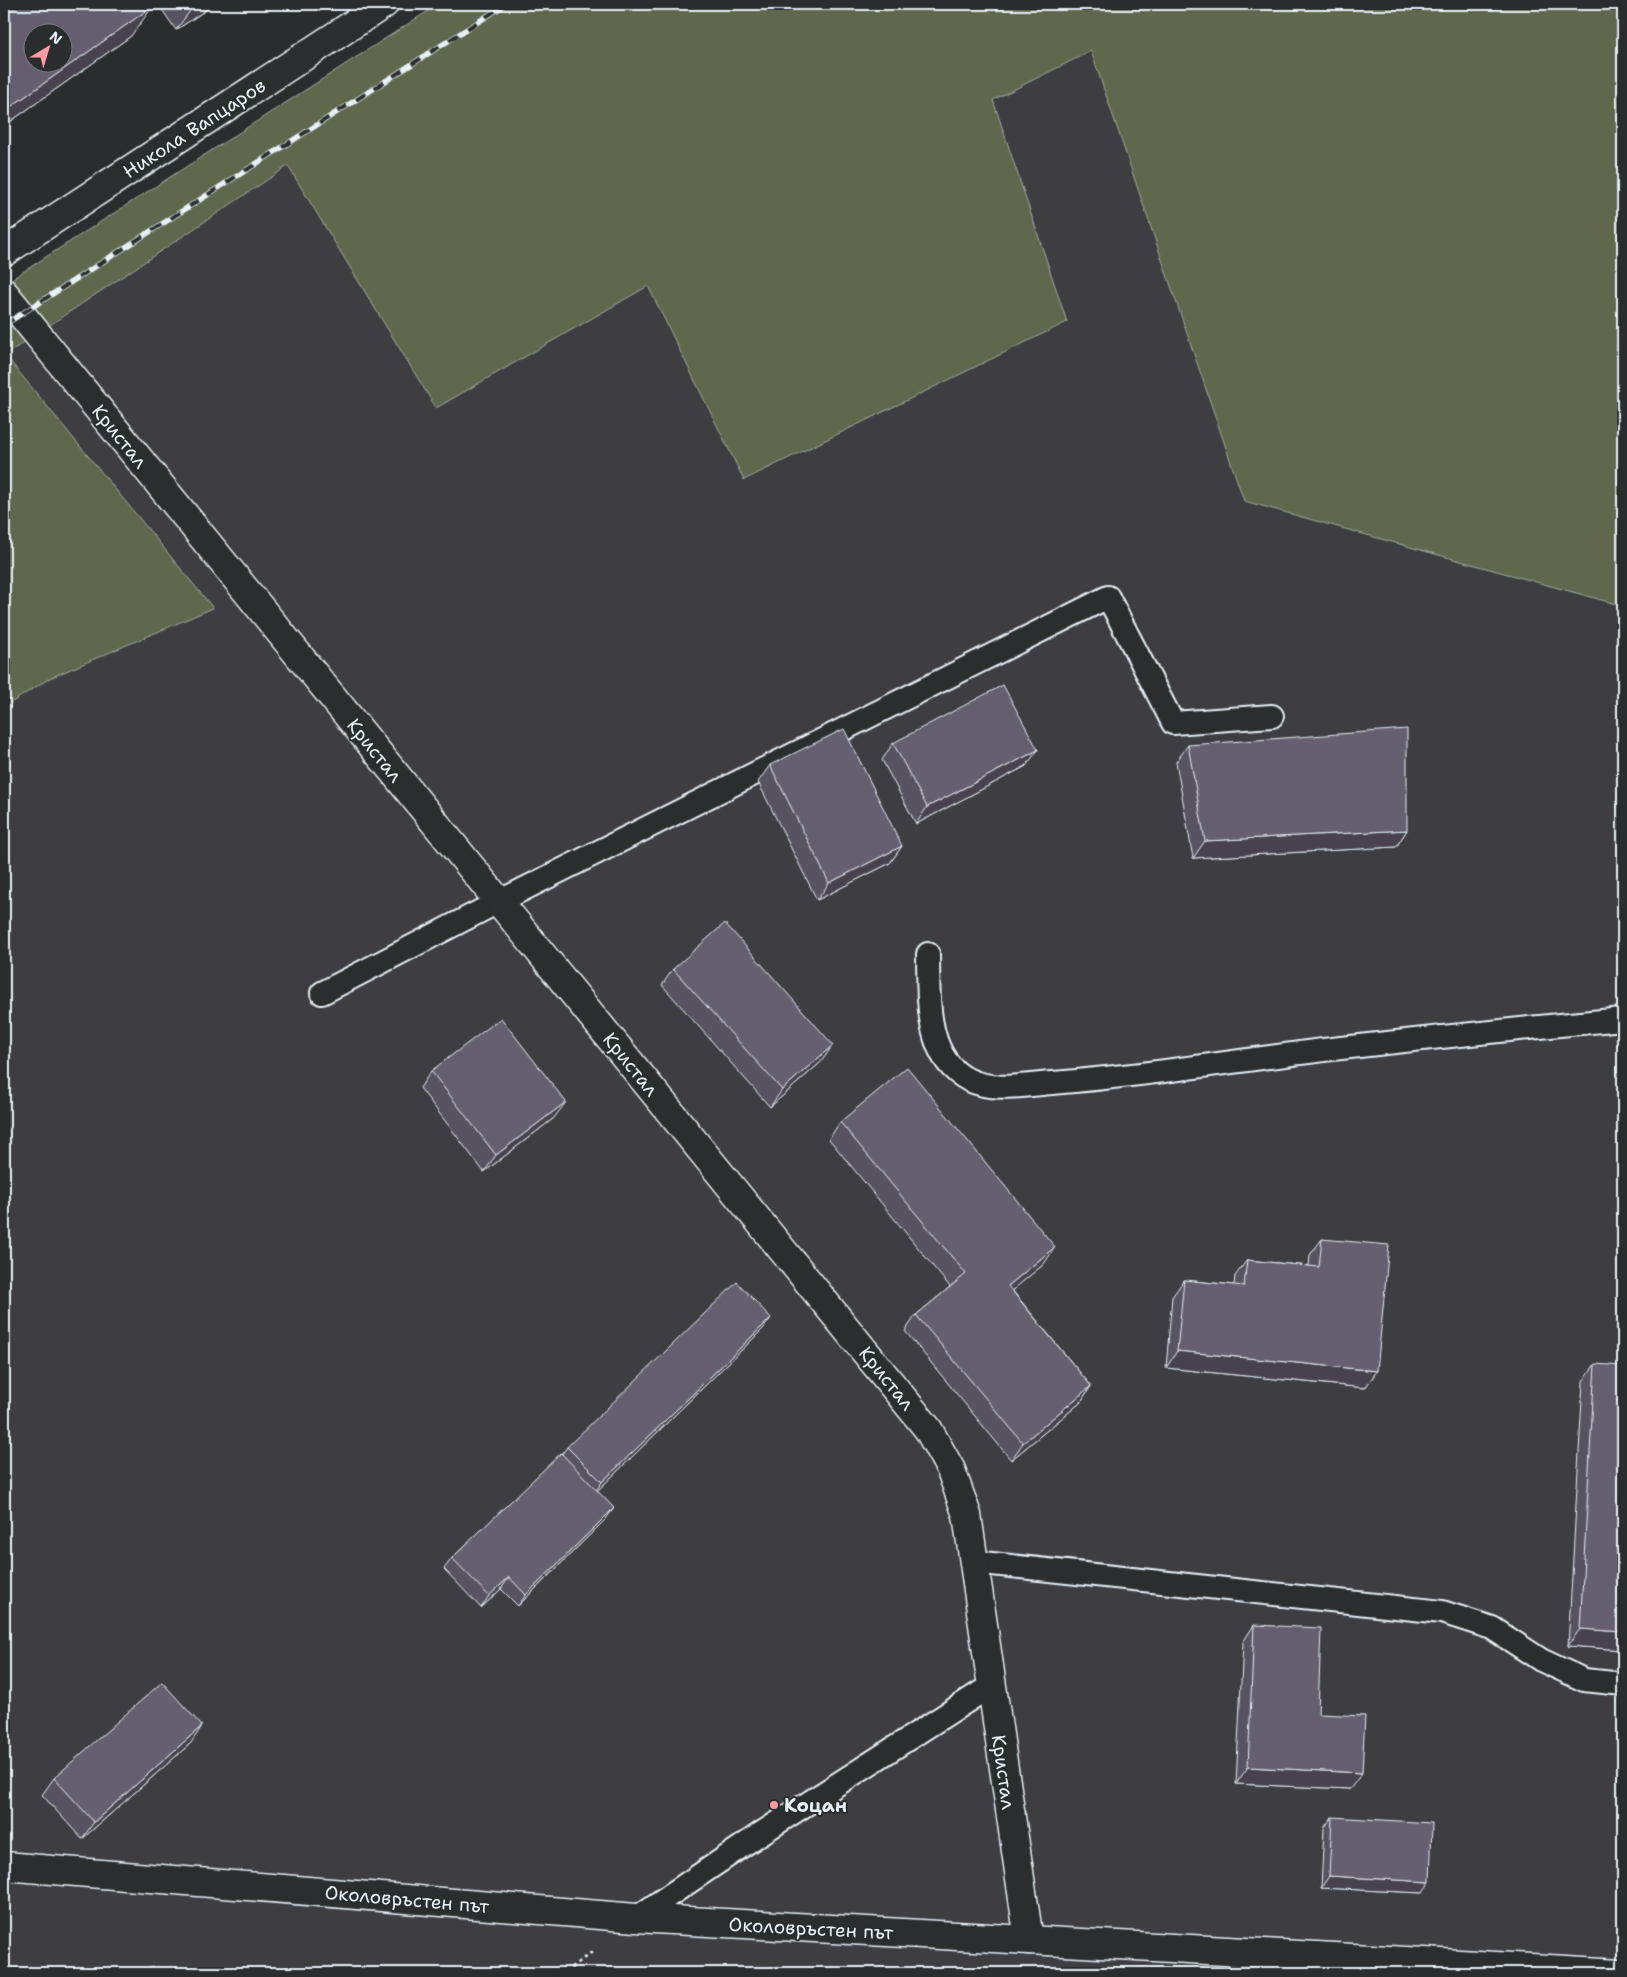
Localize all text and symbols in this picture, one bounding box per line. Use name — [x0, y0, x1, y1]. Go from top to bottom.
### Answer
north arrow — [22, 22, 72, 72]
text: N — [46, 27, 66, 48]
street label: Никола Вапцаров — [118, 73, 270, 184]
street label: Кристал — [86, 399, 153, 474]
street label: Кристал — [341, 713, 408, 788]
street label: Кристал — [597, 1027, 664, 1102]
street label: Кристал — [853, 1341, 920, 1416]
street label: Кристал — [986, 1733, 1021, 1811]
place label: Коцан — [784, 1793, 847, 1818]
marker: Коцан — [768, 1799, 780, 1811]
street label: Околовръстен път — [324, 1880, 490, 1919]
street label: Околовръстен път — [728, 1912, 894, 1945]

